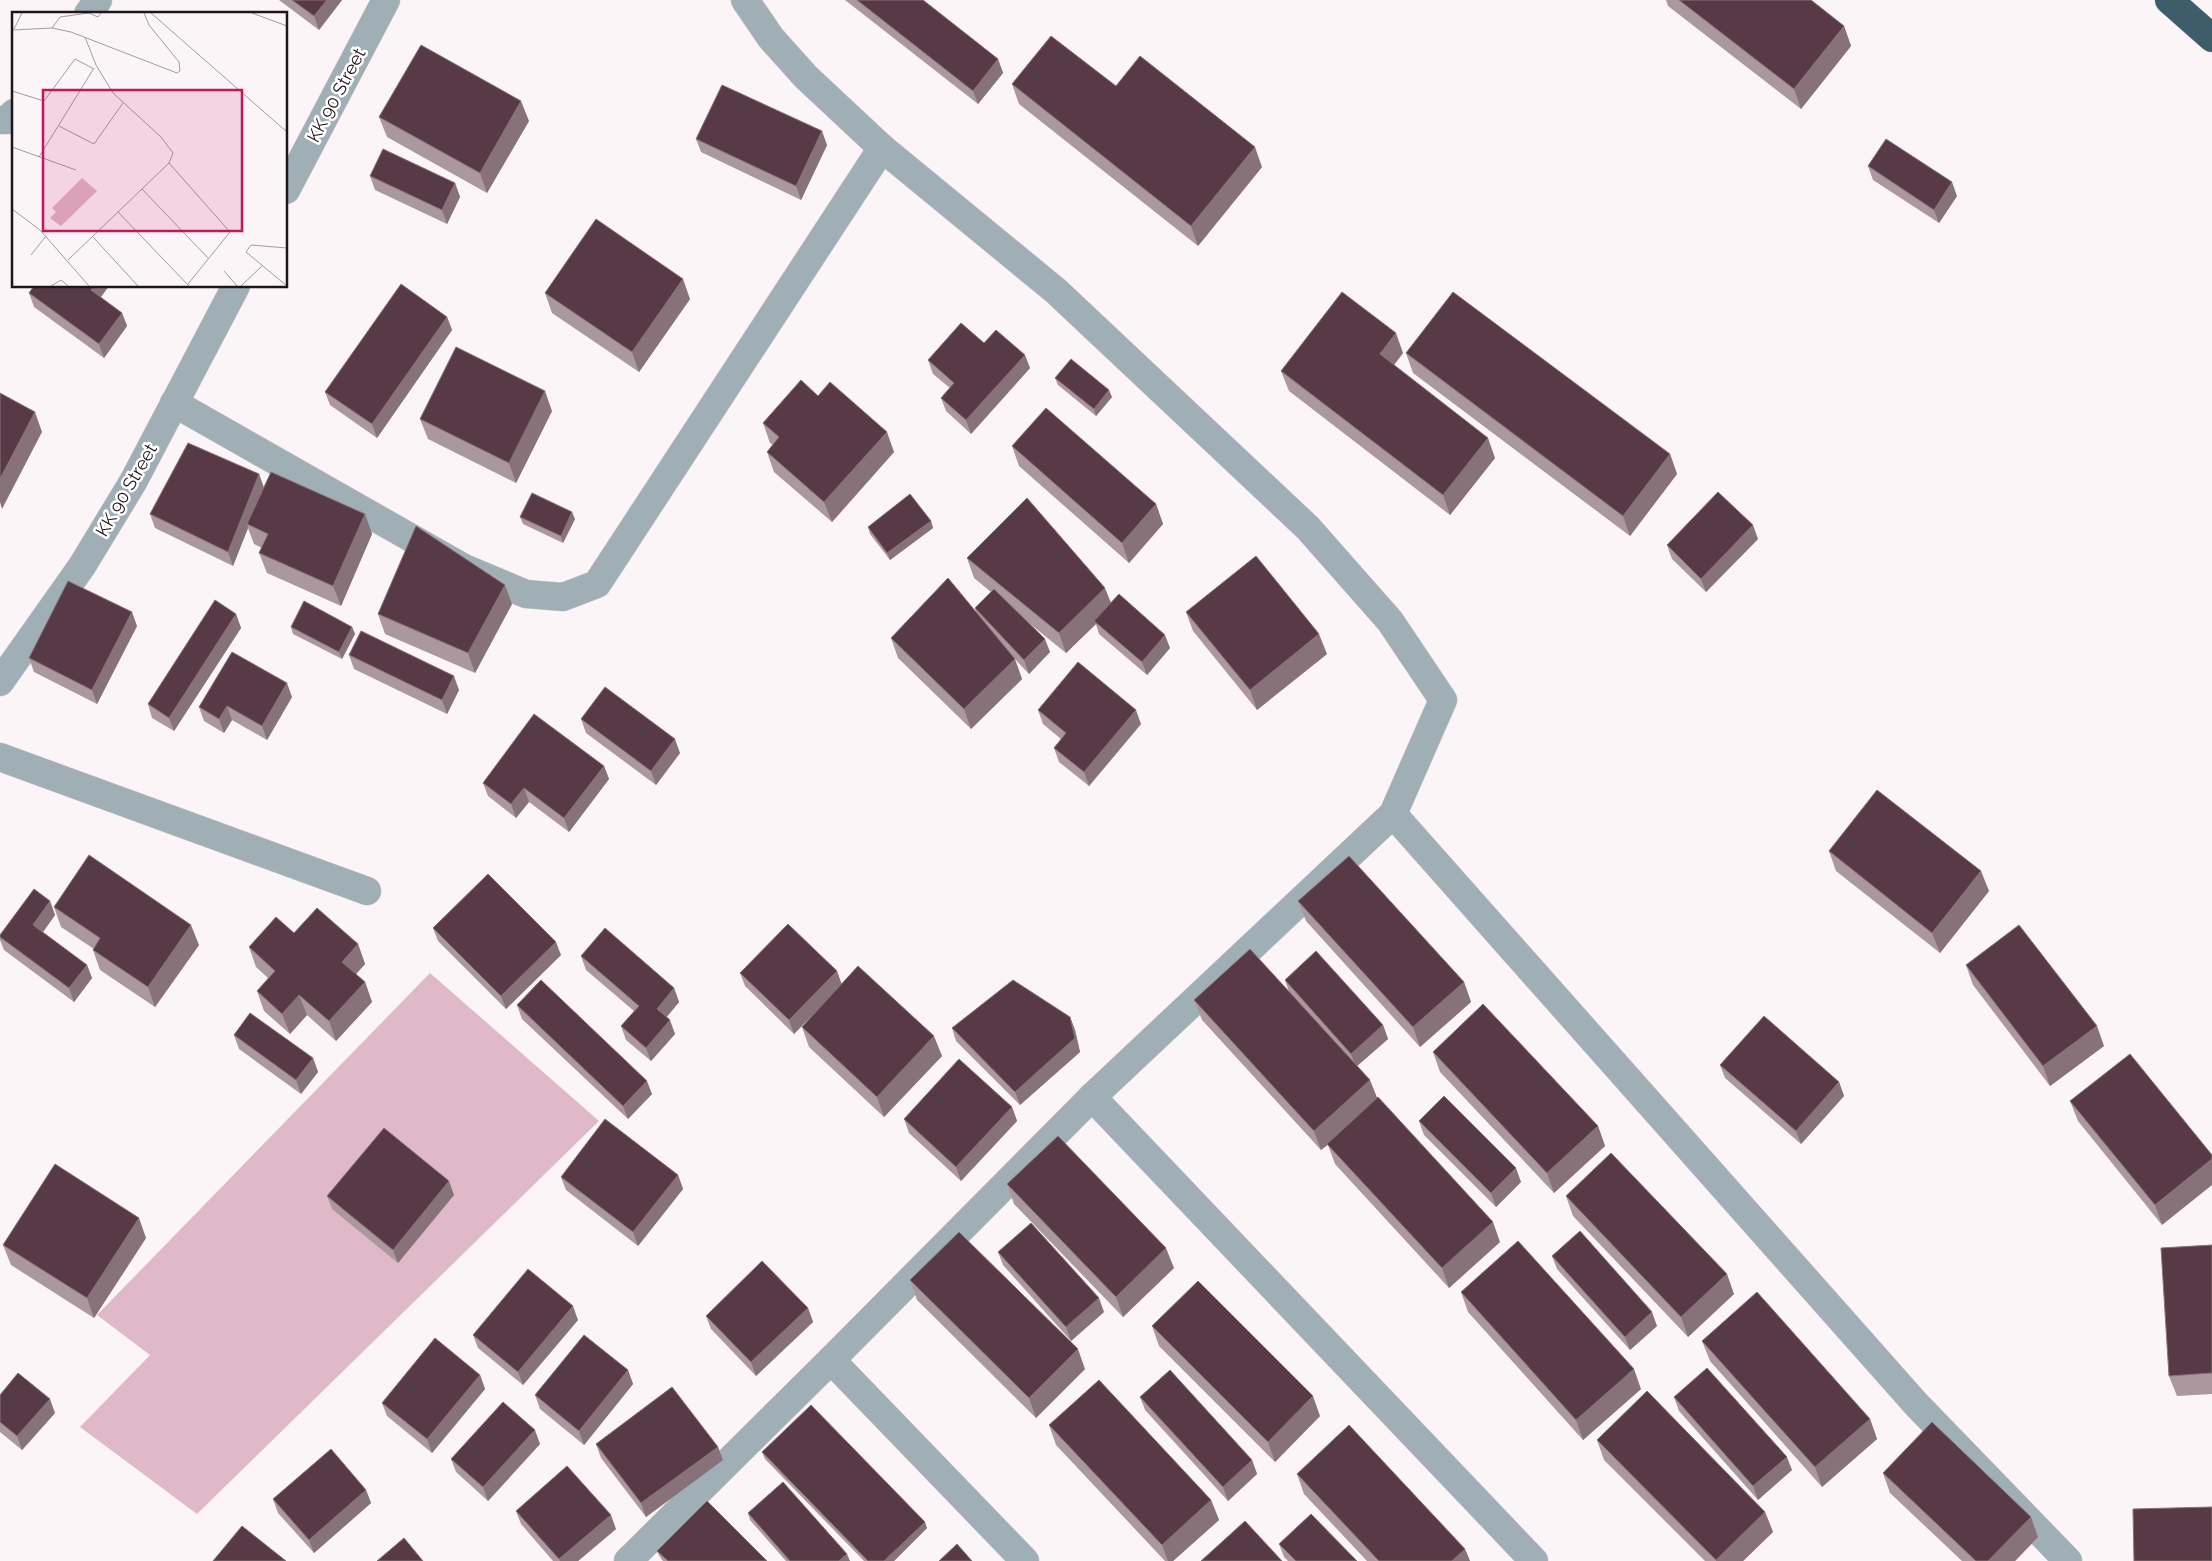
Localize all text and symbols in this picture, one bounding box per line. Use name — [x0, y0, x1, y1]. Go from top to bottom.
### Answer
inset map — [12, 12, 288, 288]
street label: KK 90 Street — [302, 44, 370, 146]
street label: KK 90 Street — [91, 440, 161, 540]

